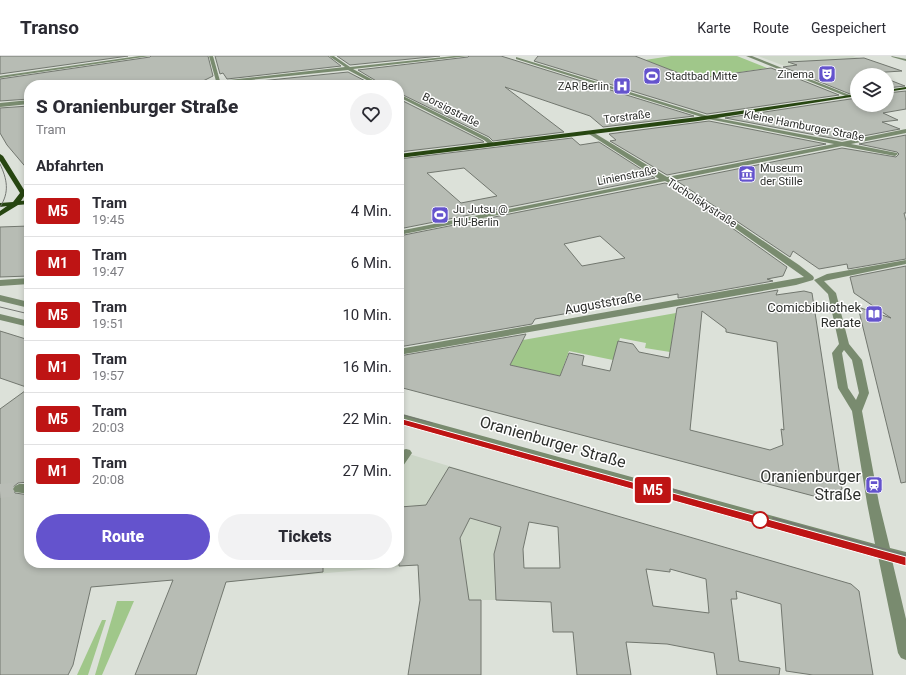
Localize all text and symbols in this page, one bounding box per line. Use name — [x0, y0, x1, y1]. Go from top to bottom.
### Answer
text: Transo — [20, 16, 79, 39]
text: Karte — [697, 20, 731, 36]
text: Route — [753, 20, 789, 36]
text: Gespeichert — [811, 20, 886, 36]
theatre icon: Zinema — [817, 64, 837, 84]
sports icon: Stadtbad Mitte — [642, 66, 662, 86]
place label: Zinema — [777, 68, 814, 81]
map controls — [850, 68, 894, 112]
button: layers — [850, 68, 894, 112]
place label: Stadtbad Mitte — [665, 70, 737, 83]
hospital icon: ZAR Berlin — [612, 76, 632, 96]
place label: ZAR Berlin — [558, 80, 609, 93]
street label: Borsigstraße — [420, 90, 482, 130]
button: heart — [350, 93, 392, 135]
text: S Oranienburger Straße — [36, 95, 238, 118]
street label: Torstraße — [603, 108, 651, 126]
street label: Kleine Hamburger Straße — [743, 108, 866, 144]
text: Tram — [36, 122, 66, 137]
text: Abfahrten — [36, 157, 104, 175]
place label: Museum der Stille — [760, 162, 803, 188]
street label: Linienstraße — [596, 164, 658, 188]
museum icon: Museum der Stille — [737, 164, 757, 184]
street label: Tucholskystraße — [665, 176, 739, 230]
text: Tram — [92, 194, 127, 212]
text: 4 Min. — [351, 202, 392, 220]
text: M5 — [48, 203, 68, 219]
place label: Ju Jutsu @ HU-Berlin — [453, 203, 508, 229]
sports icon: Ju Jutsu @ HU-Berlin — [430, 205, 450, 225]
text: 19:45 — [92, 212, 124, 227]
text: Tram — [92, 246, 127, 264]
text: 6 Min. — [351, 254, 392, 272]
text: M1 — [48, 255, 68, 271]
text: 19:47 — [92, 264, 124, 279]
street label: Auguststraße — [563, 289, 643, 317]
text: Tram — [92, 298, 127, 316]
place label: Comicbibliothek Renate — [767, 300, 861, 330]
library icon: Comicbibliothek Renate — [864, 304, 884, 324]
text: 10 Min. — [342, 306, 392, 324]
text: M5 — [48, 307, 68, 323]
text: 19:51 — [92, 316, 124, 331]
text: Tram — [92, 350, 127, 368]
text: 16 Min. — [342, 358, 392, 376]
text: M1 — [48, 359, 68, 375]
text: 19:57 — [92, 368, 124, 383]
text: Tram — [92, 402, 127, 420]
text: 22 Min. — [342, 410, 392, 428]
text: M5 — [48, 411, 68, 427]
street label: Oranienburger Straße — [478, 412, 628, 472]
text: 20:03 — [92, 420, 124, 435]
text: Tram — [92, 454, 127, 472]
text: 27 Min. — [342, 462, 392, 480]
text: M1 — [48, 463, 68, 479]
place label: Oranienburger Straße — [760, 467, 862, 504]
text: 20:08 — [92, 472, 124, 487]
station icon: Oranienburger Straße — [864, 475, 884, 495]
line badge: M5 — [635, 477, 671, 503]
text: M5 — [643, 482, 663, 498]
unlabelled marker — [751, 511, 769, 529]
button: Route — [36, 514, 210, 560]
button: Tickets — [218, 514, 392, 560]

